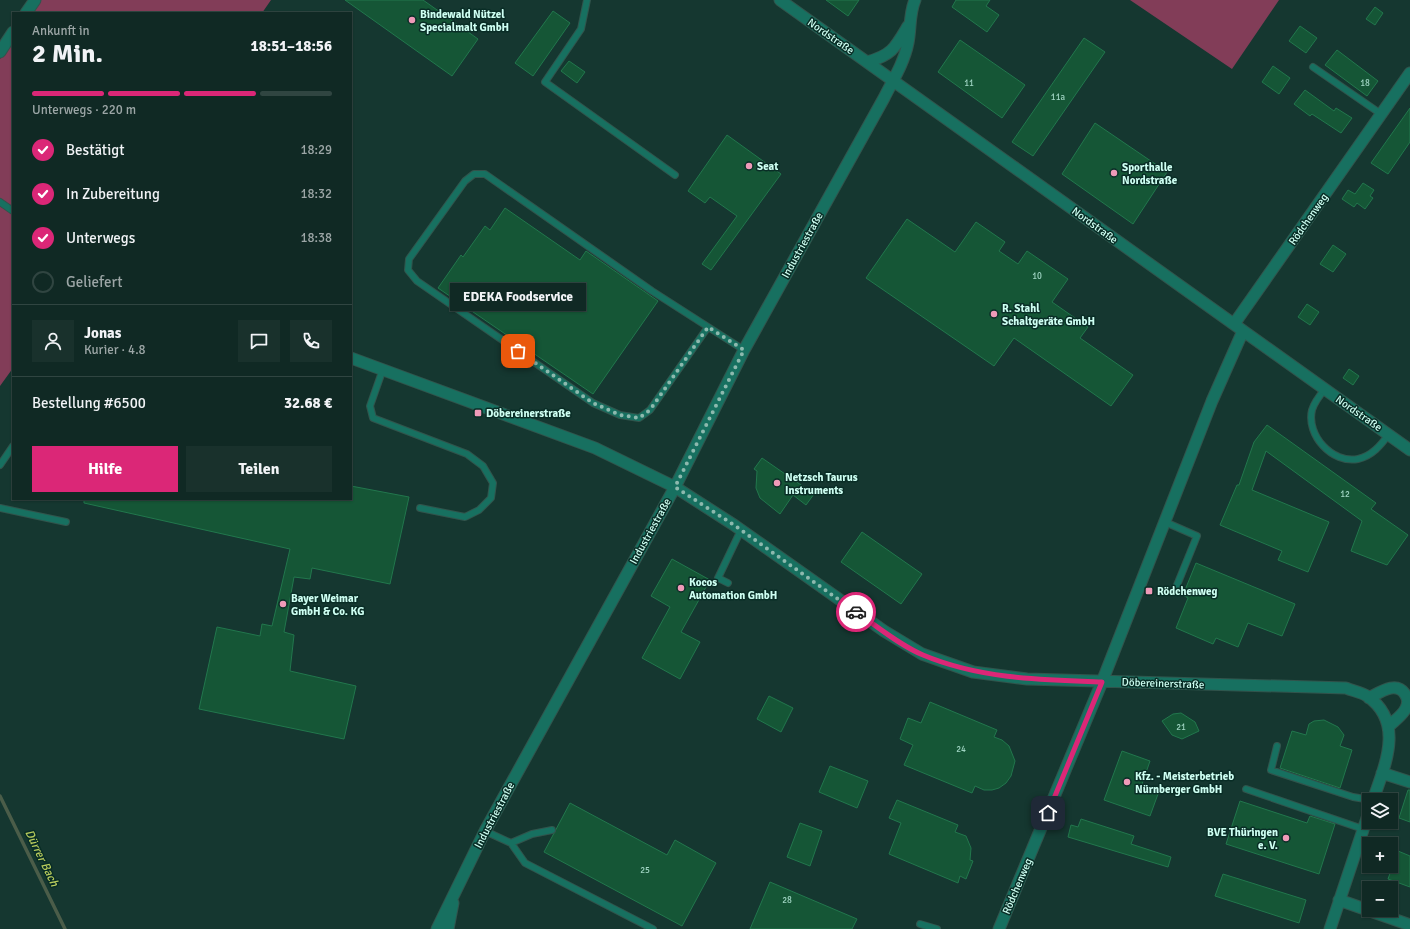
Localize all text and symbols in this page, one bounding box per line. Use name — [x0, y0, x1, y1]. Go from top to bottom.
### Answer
place label: Bindewald Nützel Specialmalt GmbH — [420, 8, 509, 34]
marker: Bindewald Nützel Specialmalt GmbH — [407, 15, 417, 25]
street label: Nordstraße — [805, 16, 856, 57]
text: Ankunft in — [32, 23, 90, 39]
text: 18:51–18:56 — [251, 37, 332, 55]
text: 2 Min. — [32, 38, 103, 70]
house number: 11 — [964, 78, 974, 89]
house number: 18 — [1360, 78, 1370, 89]
house number: 11a — [1051, 92, 1066, 103]
text: Unterwegs · 220 m — [32, 102, 136, 118]
icon: check — [32, 139, 54, 161]
text: Bestätigt — [66, 141, 124, 159]
text: 18:29 — [300, 142, 332, 158]
place label: Seat — [757, 160, 778, 173]
marker: Seat — [744, 161, 754, 171]
place label: Sporthalle Nordstraße — [1122, 161, 1178, 187]
marker: Sporthalle Nordstraße — [1109, 168, 1119, 178]
icon: check — [32, 183, 54, 205]
text: In Zubereitung — [66, 185, 160, 203]
text: 18:32 — [300, 186, 332, 202]
street label: Rödchenweg — [1286, 191, 1331, 247]
street label: Nordstraße — [1069, 204, 1120, 246]
street label: Industriestraße — [779, 210, 826, 280]
icon: check — [32, 227, 54, 249]
text: Unterwegs — [66, 229, 135, 247]
text: 18:38 — [300, 230, 332, 246]
house number: 10 — [1032, 271, 1042, 282]
text: Geliefert — [66, 273, 123, 291]
callout: EDEKA Foodservice — [450, 283, 586, 311]
text: EDEKA Foodservice — [463, 289, 573, 305]
place label: R. Stahl Schaltgeräte GmbH — [1002, 302, 1095, 328]
marker: R. Stahl Schaltgeräte GmbH — [989, 309, 999, 319]
button: person — [32, 320, 74, 362]
button: chat — [238, 320, 280, 362]
button: phone — [290, 320, 332, 362]
text: Jonas — [84, 324, 121, 342]
pin — [501, 334, 535, 368]
icon: bag — [507, 340, 529, 362]
text: Kurier · 4.8 — [84, 342, 146, 358]
street label: Nordstraße — [1333, 393, 1384, 434]
text: Bestellung #6500 — [32, 394, 146, 412]
text: 32.68 € — [284, 394, 332, 412]
place label: Döbereinerstraße — [486, 407, 571, 420]
marker: Döbereinerstraße — [473, 408, 483, 418]
button: Hilfe — [32, 446, 178, 492]
button: Teilen — [186, 446, 332, 492]
place label: Netzsch Taurus Instruments — [785, 471, 858, 497]
marker: Netzsch Taurus Instruments — [772, 478, 782, 488]
house number: 12 — [1340, 489, 1350, 500]
street label: Industriestraße — [627, 496, 674, 566]
place label: Kocos Automation GmbH — [689, 576, 777, 602]
marker: Kocos Automation GmbH — [676, 583, 686, 593]
place label: Rödchenweg — [1157, 585, 1218, 598]
marker: Rödchenweg — [1144, 586, 1154, 596]
place label: Bayer Weimar GmbH & Co. KG — [291, 592, 364, 618]
courier — [836, 592, 876, 632]
marker: Bayer Weimar GmbH & Co. KG — [278, 599, 288, 609]
icon: car — [845, 601, 867, 623]
street label: Döbereinerstraße — [1121, 676, 1205, 691]
house number: 21 — [1176, 722, 1186, 733]
house number: 24 — [956, 744, 966, 755]
place label: Kfz. - Meisterbetrieb Nürnberger GmbH — [1135, 770, 1234, 796]
marker: Kfz. - Meisterbetrieb Nürnberger GmbH — [1122, 777, 1132, 787]
street label: Industriestraße — [472, 780, 517, 851]
map controls — [1362, 793, 1398, 917]
button: layers — [1362, 793, 1398, 829]
pin — [1031, 796, 1065, 830]
icon: home — [1037, 802, 1059, 824]
place label: BVE Thüringen e. V. — [1207, 826, 1278, 852]
water label: Dürrer Bach — [21, 827, 62, 890]
marker: BVE Thüringen e. V. — [1281, 833, 1291, 843]
button: + — [1362, 837, 1398, 873]
street label: Rödchenweg — [1000, 856, 1035, 916]
house number: 25 — [640, 865, 650, 876]
button: − — [1362, 881, 1398, 917]
house number: 28 — [782, 895, 792, 906]

